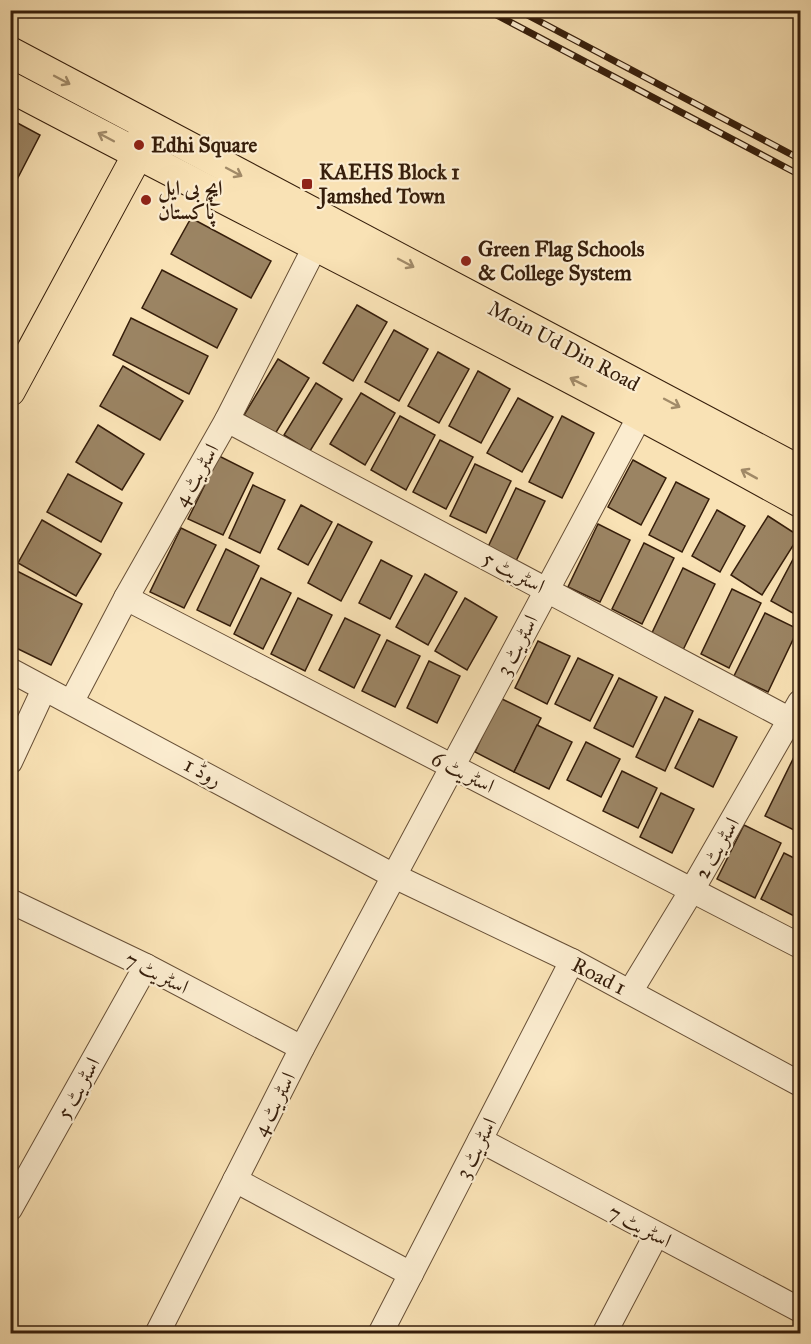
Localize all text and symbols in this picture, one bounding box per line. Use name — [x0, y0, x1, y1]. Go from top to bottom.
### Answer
one-way arrow — [53, 74, 70, 86]
one-way arrow — [98, 131, 115, 143]
place label: Edhi Square — [151, 132, 257, 158]
marker: Edhi Square — [132, 138, 146, 152]
place label: KAEHS Block 1 Jamshed Town — [316, 159, 460, 210]
one-way arrow — [225, 166, 242, 178]
place label: ایچ بی ایل پاکستان — [158, 175, 223, 227]
marker: KAEHS Block 1 Jamshed Town — [300, 177, 314, 191]
marker: ایچ بی ایل پاکستان — [139, 193, 153, 207]
place label: Green Flag Schools & College System — [478, 236, 645, 286]
marker: Green Flag Schools & College System — [459, 254, 473, 268]
one-way arrow — [397, 258, 415, 269]
street label: Moin Ud Din Road — [484, 295, 645, 397]
one-way arrow — [569, 375, 587, 387]
one-way arrow — [662, 398, 680, 409]
street label: اسٹریٹ 4 — [168, 439, 224, 511]
one-way arrow — [741, 468, 758, 480]
street label: اسٹریٹ 5 — [479, 545, 549, 599]
street label: اسٹریٹ 3 — [490, 610, 544, 680]
street label: اسٹریٹ 6 — [427, 745, 499, 799]
street label: روڈ 1 — [180, 751, 226, 793]
street label: اسٹریٹ 2 — [689, 812, 745, 884]
street label: اسٹریٹ 7 — [121, 946, 193, 1000]
street label: Road 1 — [567, 951, 631, 1001]
street label: اسٹریٹ 5 — [51, 1053, 105, 1123]
street label: اسٹریٹ 4 — [247, 1068, 301, 1140]
street label: اسٹریٹ 3 — [450, 1113, 502, 1183]
street label: اسٹریٹ 7 — [604, 1199, 676, 1253]

